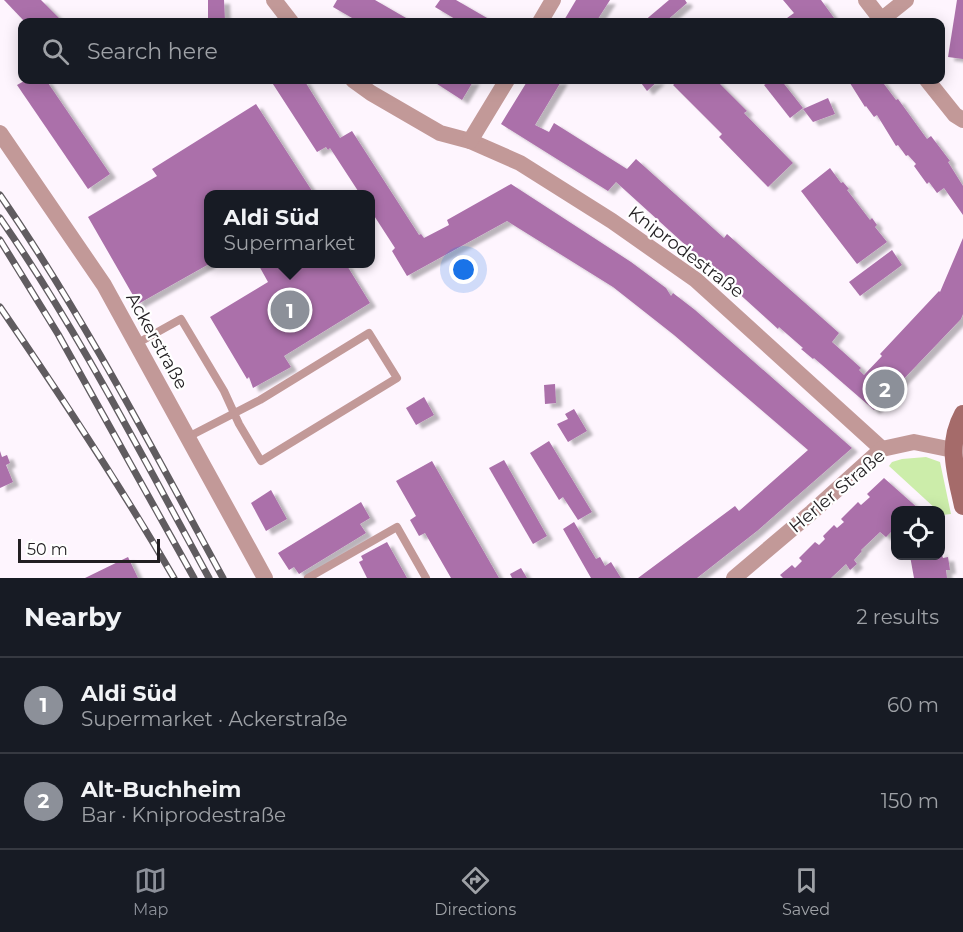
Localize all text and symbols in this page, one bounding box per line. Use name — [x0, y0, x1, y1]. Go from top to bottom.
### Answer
search box — [18, 18, 945, 84]
icon: search — [39, 35, 72, 68]
text: Search here — [87, 38, 218, 65]
popup — [204, 190, 375, 268]
street label: Kniprodestraße — [624, 201, 748, 303]
text: Aldi Süd — [224, 204, 319, 231]
text: Supermarket — [224, 231, 355, 255]
your location — [449, 255, 478, 284]
pin: 1 — [270, 288, 310, 332]
street label: Ackerstraße — [121, 289, 193, 393]
pin: 2 — [866, 366, 904, 412]
street label: Herler Straße — [784, 444, 890, 538]
map controls — [891, 506, 945, 560]
button: locate — [891, 506, 945, 560]
scale bar — [18, 536, 160, 564]
text: 50 m — [27, 540, 68, 559]
text: Nearby — [24, 601, 121, 633]
text: 2 results — [856, 605, 939, 629]
text: Aldi Süd — [81, 680, 177, 707]
text: 1 — [40, 693, 47, 717]
text: 60 m — [887, 693, 939, 717]
text: Supermarket · Ackerstraße — [81, 707, 348, 731]
text: Alt-Buchheim — [81, 776, 241, 803]
text: 2 — [38, 789, 49, 813]
text: 150 m — [881, 789, 939, 813]
text: Bar · Kniprodestraße — [81, 803, 286, 827]
tab: Map — [133, 864, 168, 919]
tab: Directions — [434, 864, 516, 919]
tab: Saved — [782, 864, 830, 919]

